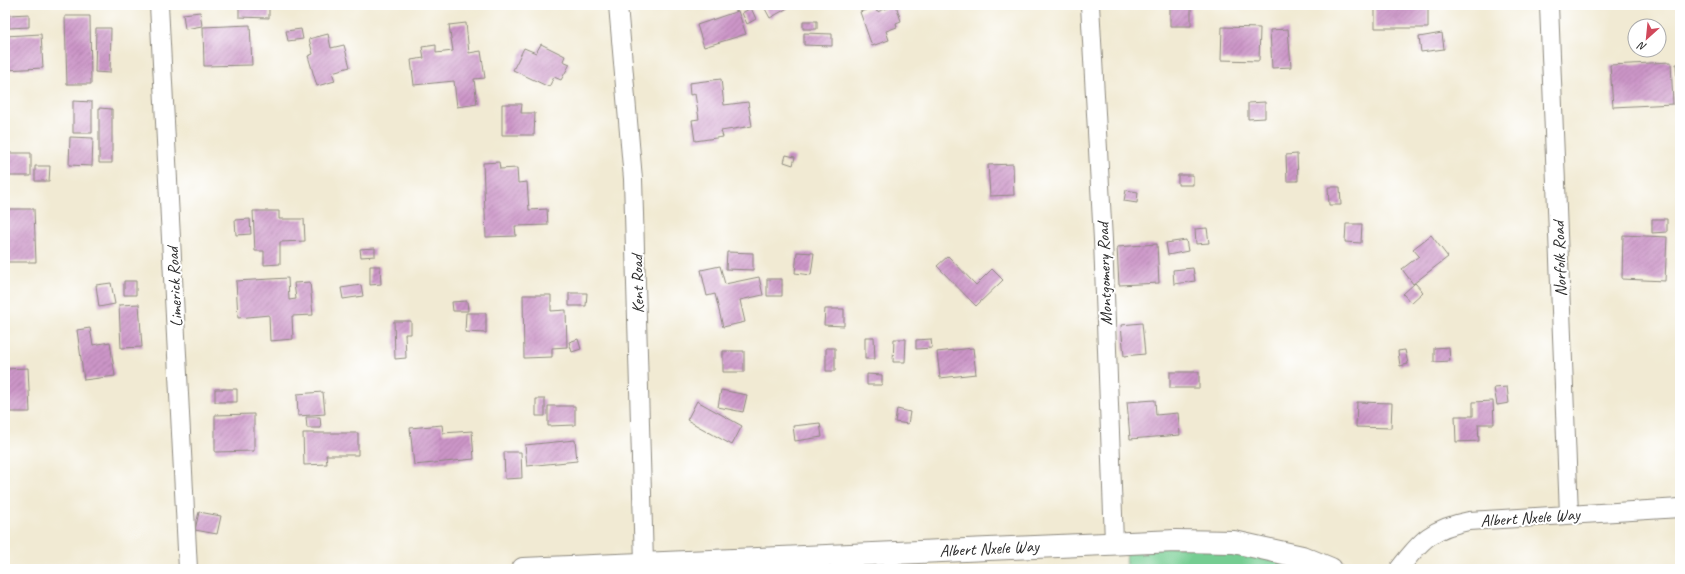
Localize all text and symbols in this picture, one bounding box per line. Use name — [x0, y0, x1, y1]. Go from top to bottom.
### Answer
north arrow — [1627, 18, 1667, 58]
text: N — [1634, 38, 1649, 55]
street label: Norfolk Road — [1548, 218, 1571, 297]
street label: Montgomery Road — [1092, 220, 1117, 326]
street label: Limerick Road — [162, 243, 187, 327]
street label: Kent Road — [626, 252, 649, 314]
street label: Albert Nxele Way — [1480, 503, 1582, 531]
street label: Albert Nxele Way — [939, 535, 1040, 562]

